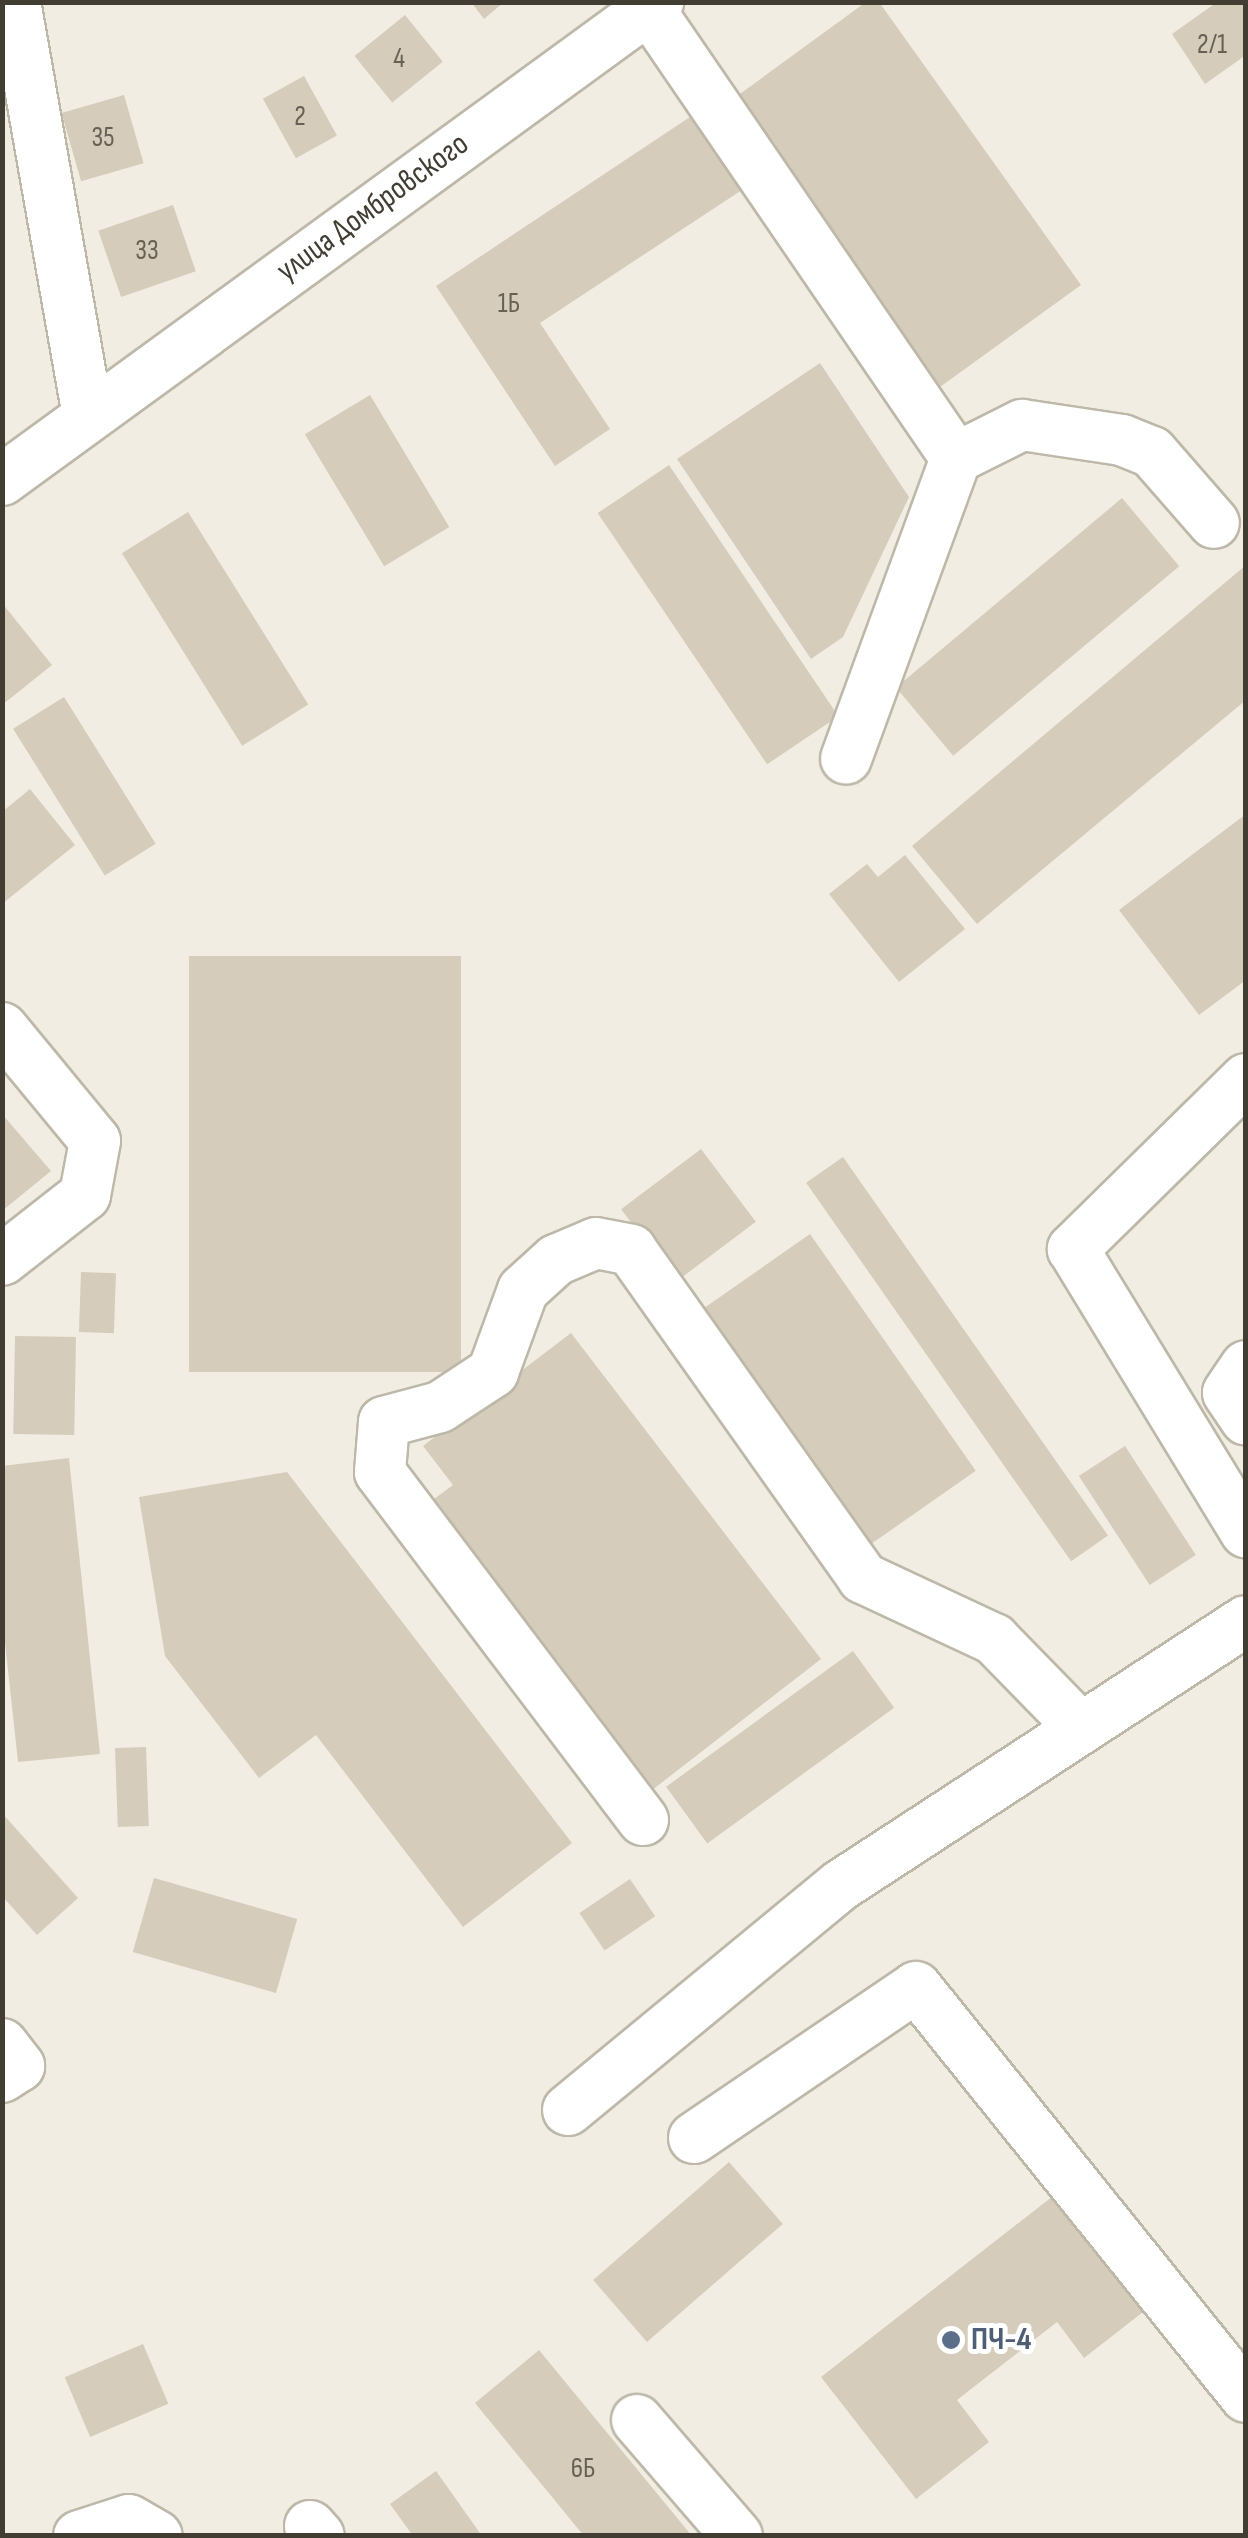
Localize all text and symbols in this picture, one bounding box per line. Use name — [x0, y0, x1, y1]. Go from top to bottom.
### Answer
house number: 2/1 — [1197, 28, 1227, 62]
house number: 4 — [393, 42, 405, 76]
house number: 2 — [294, 100, 306, 134]
house number: 35 — [92, 121, 114, 155]
street label: улица Домбровского — [270, 125, 476, 291]
house number: 33 — [135, 234, 159, 268]
house number: 1Б — [498, 287, 520, 321]
place label: ПЧ-4 — [971, 2321, 1031, 2359]
marker: ПЧ-4 — [940, 2329, 962, 2351]
house number: 6Б — [571, 2452, 595, 2486]

